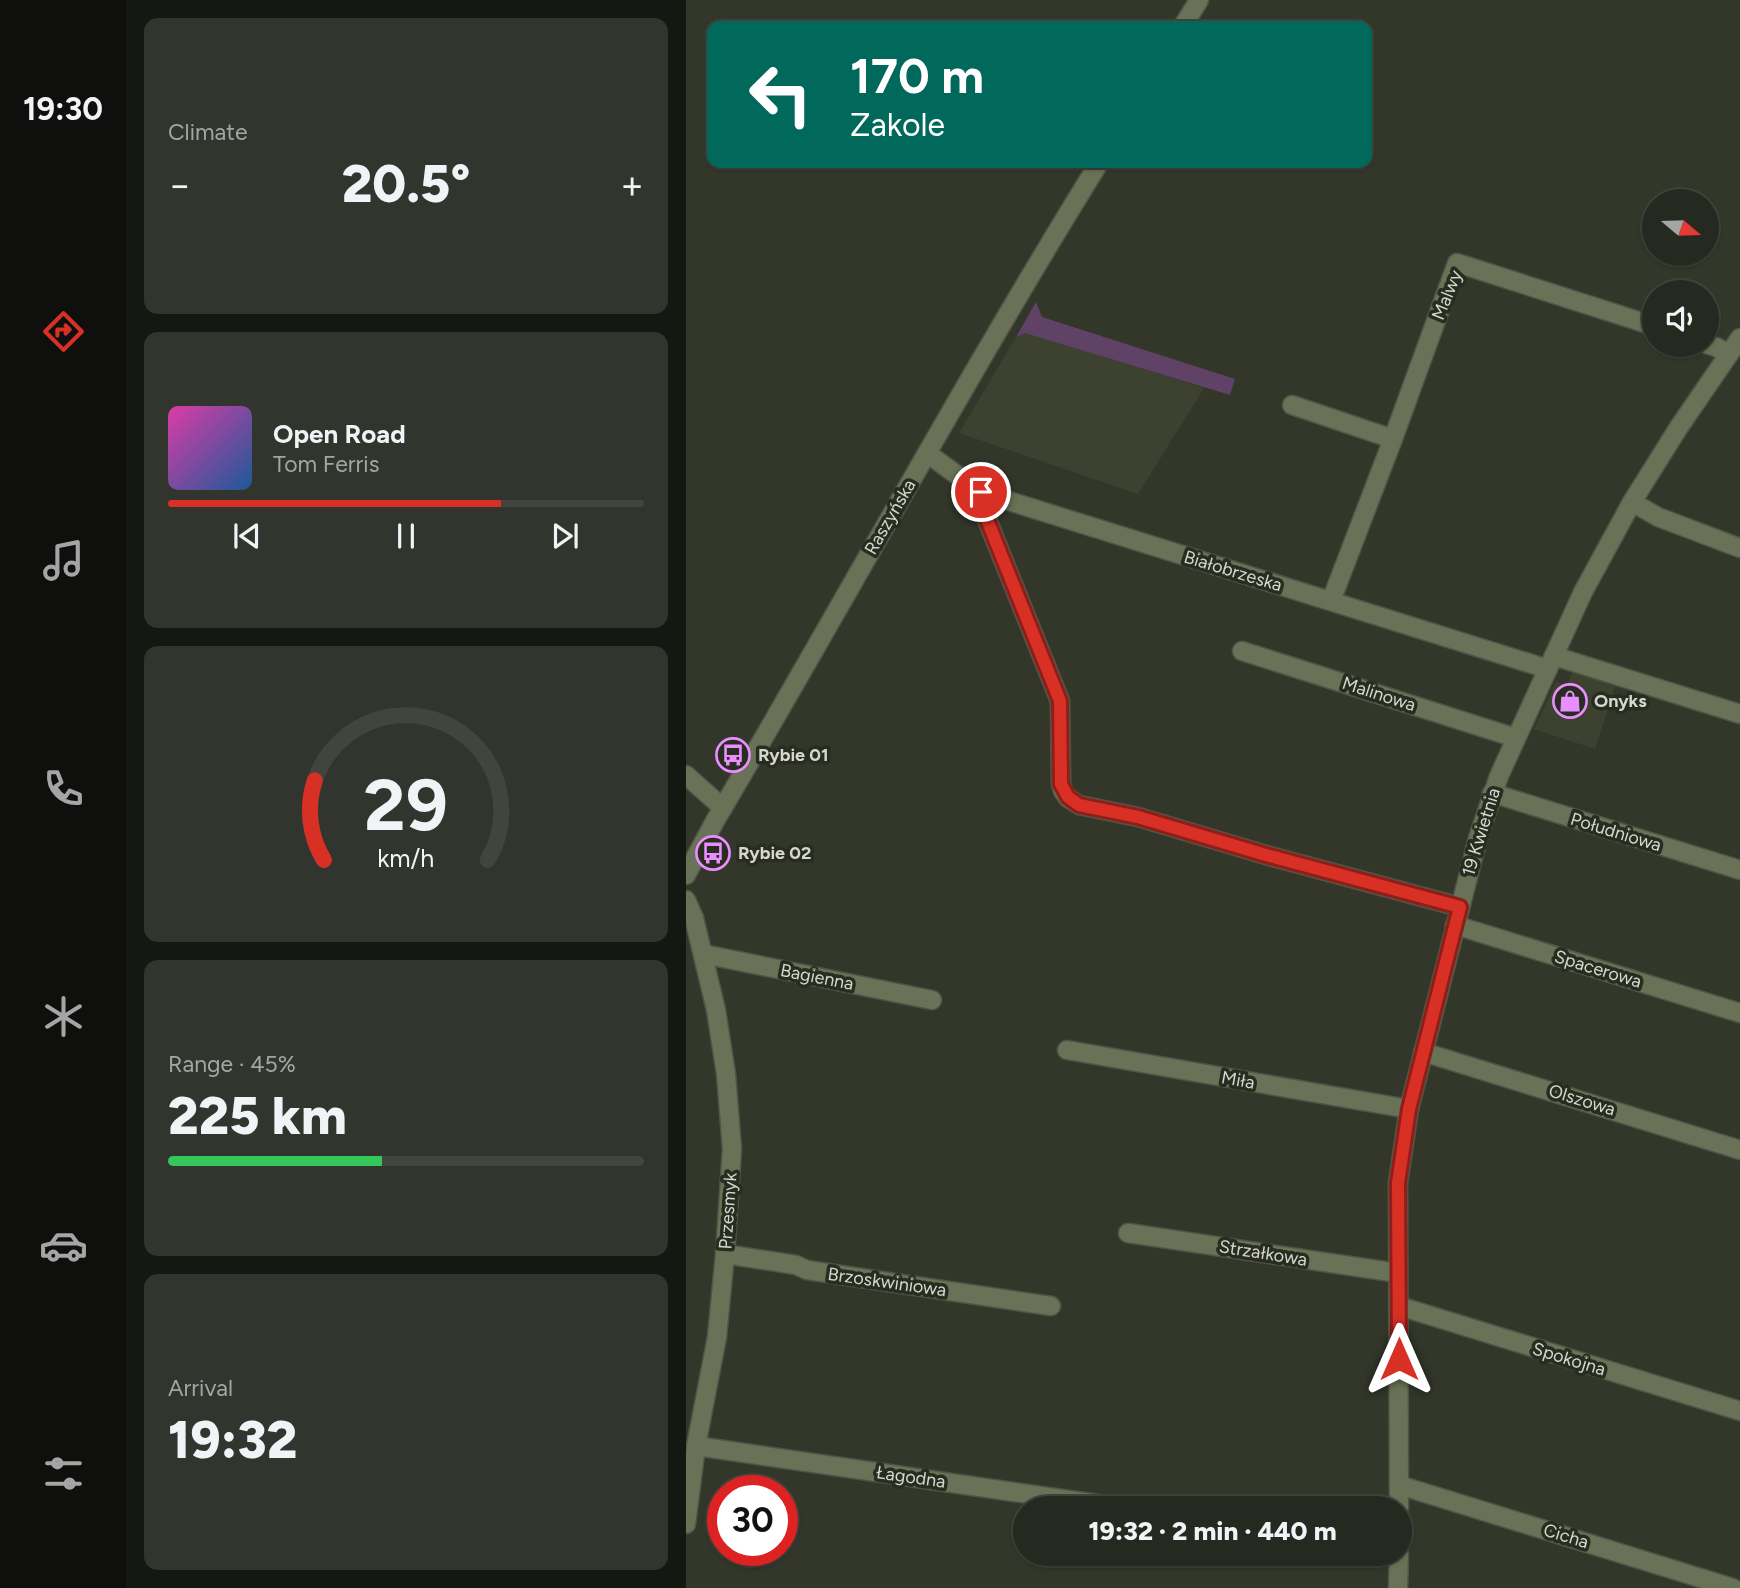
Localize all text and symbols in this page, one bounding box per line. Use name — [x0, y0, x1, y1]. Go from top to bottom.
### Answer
text: 170 m — [850, 46, 984, 105]
icon: left — [735, 49, 826, 140]
text: 19:30 — [23, 90, 103, 128]
text: Zakole — [850, 106, 945, 144]
text: Climate — [168, 118, 247, 146]
text: 20.5° — [342, 153, 470, 215]
text: − — [168, 162, 192, 208]
text: + — [620, 162, 644, 208]
north arrow — [1642, 189, 1718, 266]
map controls — [1642, 189, 1719, 357]
street label: Malwy — [1427, 266, 1467, 323]
button: sound — [1642, 280, 1719, 357]
icon: directions — [39, 307, 88, 356]
text: Open Road — [273, 418, 406, 450]
text: Tom Ferris — [273, 450, 379, 478]
pin — [951, 462, 1011, 522]
icon: arrive — [962, 473, 1000, 511]
street label: Raszyńska — [860, 475, 920, 559]
icon: previous — [228, 517, 266, 555]
icon: pause — [387, 517, 425, 555]
icon: next — [546, 517, 584, 555]
icon: music — [39, 536, 88, 585]
street label: Białobrzeska — [1181, 546, 1285, 596]
street label: Malinowa — [1340, 672, 1418, 716]
shop icon: Onyks — [1551, 682, 1589, 720]
place label: Onyks — [1594, 690, 1647, 712]
bus stop icon: Rybie 01 — [714, 736, 752, 774]
place label: Rybie 01 — [758, 744, 829, 766]
text: 29 — [364, 761, 448, 848]
icon: phone — [39, 764, 88, 813]
street label: 19 Kwietnia — [1457, 785, 1505, 879]
street label: Południowa — [1568, 808, 1664, 856]
bus stop icon: Rybie 02 — [694, 834, 732, 872]
place label: Rybie 02 — [738, 842, 811, 864]
text: km/h — [377, 843, 435, 873]
street label: Spacerowa — [1552, 945, 1644, 993]
street label: Bagienna — [779, 959, 855, 995]
icon: climate — [39, 992, 88, 1041]
text: Range · 45% — [168, 1050, 296, 1078]
street label: Miła — [1220, 1066, 1256, 1094]
street label: Olszowa — [1546, 1079, 1618, 1121]
text: 225 km — [168, 1085, 347, 1147]
street label: Przesmyk — [714, 1172, 742, 1250]
icon: car — [39, 1221, 88, 1270]
street label: Strzałkowa — [1217, 1235, 1309, 1271]
street label: Brzoskwiniowa — [826, 1263, 948, 1301]
position arrow — [1362, 1322, 1436, 1396]
street label: Spokojna — [1530, 1337, 1608, 1381]
text: Arrival — [168, 1374, 233, 1402]
text: 19:32 — [168, 1409, 297, 1471]
icon: filters — [39, 1449, 88, 1498]
street label: Łagodna — [875, 1461, 947, 1493]
speed limit sign: 30 — [707, 1475, 798, 1566]
text: 19:32 · 2 min · 440 m — [1088, 1515, 1337, 1547]
street label: Cicha — [1541, 1519, 1591, 1553]

